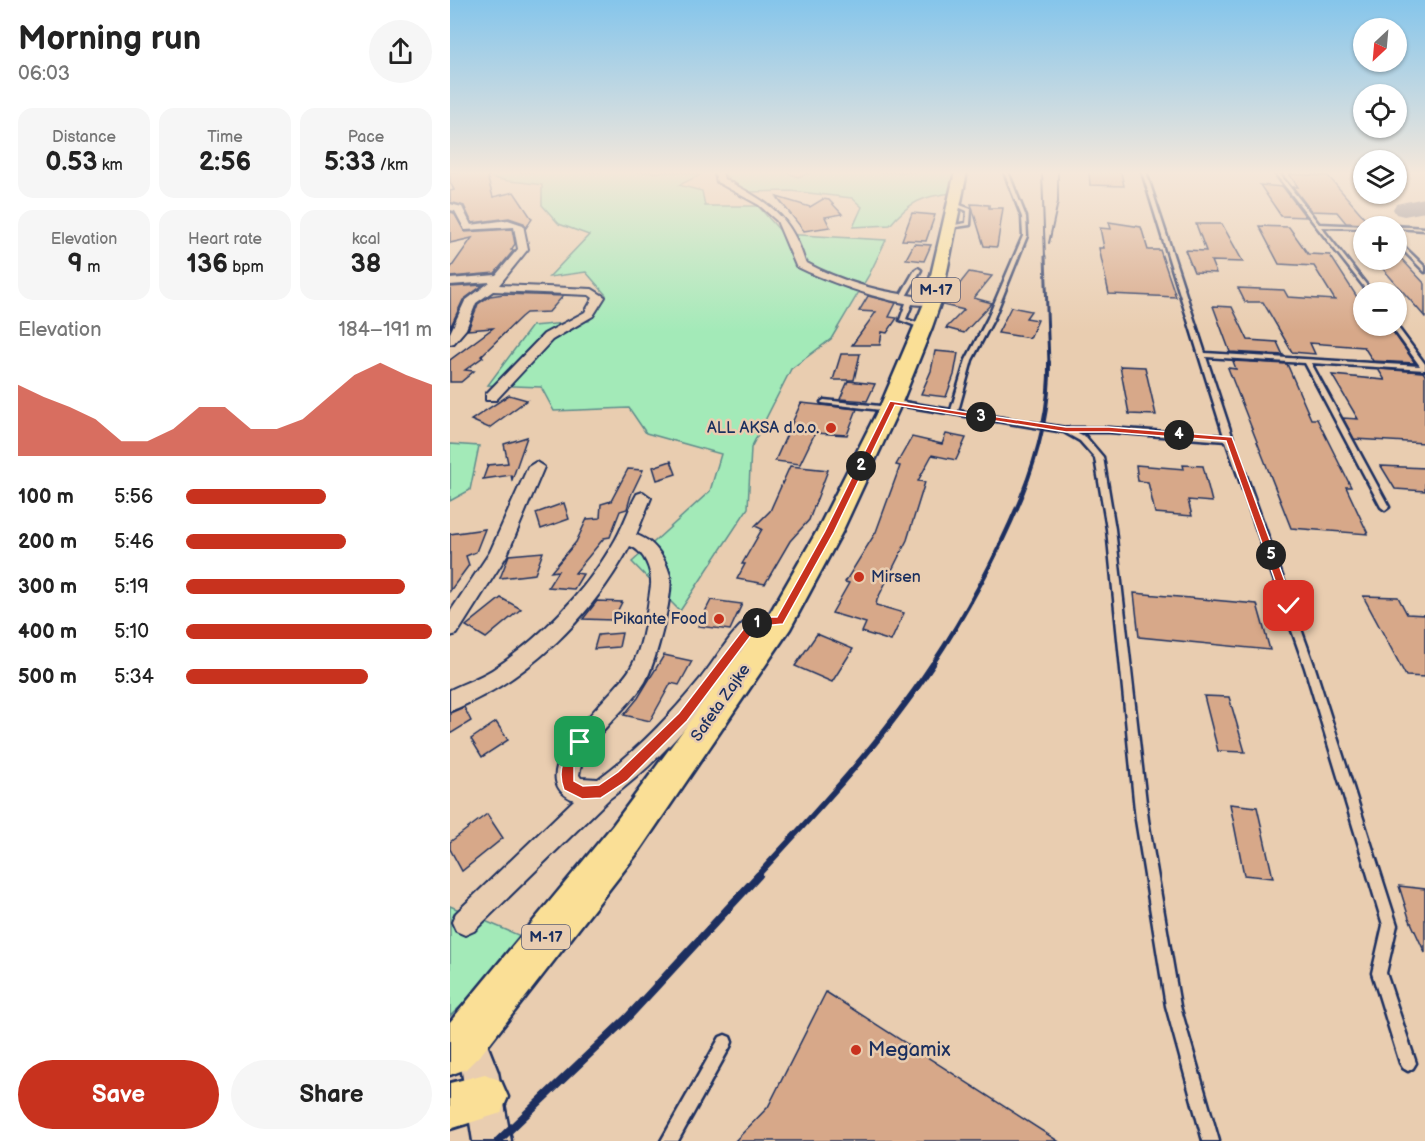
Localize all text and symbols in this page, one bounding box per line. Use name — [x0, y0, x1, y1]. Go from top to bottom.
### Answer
north arrow — [1353, 18, 1407, 72]
map controls — [1353, 18, 1407, 336]
text: Morning run — [18, 19, 201, 59]
button: share — [369, 20, 432, 83]
text: 06:03 — [18, 62, 70, 86]
button: locate — [1353, 84, 1407, 138]
text: Distance — [52, 128, 116, 147]
text: Time — [207, 128, 243, 147]
text: Pace — [348, 128, 384, 147]
text: 0.53 — [45, 147, 97, 178]
text: 2:56 — [199, 147, 251, 178]
text: 5:33 — [324, 147, 376, 178]
button: layers — [1353, 150, 1407, 204]
text: km — [97, 156, 123, 175]
text: /km — [376, 156, 408, 175]
button: + — [1353, 216, 1407, 270]
text: Elevation — [51, 230, 117, 249]
text: Heart rate — [188, 230, 262, 249]
text: kcal — [352, 230, 380, 249]
text: 9 — [68, 249, 83, 280]
text: 136 — [186, 249, 228, 280]
text: 38 — [351, 249, 381, 280]
text: m — [83, 258, 100, 277]
text: bpm — [228, 258, 264, 277]
road number: M-17 — [912, 278, 960, 302]
button: − — [1353, 282, 1407, 336]
text: Elevation — [18, 318, 101, 342]
text: 184–191 m — [338, 318, 432, 342]
pin: 3 — [966, 402, 996, 432]
text: 3 — [976, 407, 986, 426]
place label: ALL AKSA d.o.o. — [707, 419, 819, 438]
pin: 4 — [1164, 420, 1194, 450]
marker: ALL AKSA d.o.o. — [824, 421, 838, 435]
text: 4 — [1174, 425, 1184, 444]
pin: 2 — [846, 451, 876, 481]
text: 2 — [856, 456, 866, 475]
text: 100 m — [18, 485, 74, 509]
text: 5:56 — [114, 485, 153, 509]
text: 200 m — [18, 530, 77, 554]
text: 5:46 — [114, 530, 154, 554]
pin: 5 — [1256, 540, 1286, 570]
text: 5 — [1266, 545, 1276, 564]
place label: Mirsen — [871, 568, 921, 587]
marker: Mirsen — [852, 570, 866, 584]
text: 300 m — [18, 575, 77, 599]
text: 5:19 — [114, 575, 149, 599]
pin — [1263, 580, 1314, 631]
icon: check — [1272, 589, 1305, 622]
pin: 1 — [742, 608, 772, 638]
place label: Pikante Food — [613, 610, 707, 629]
marker: Pikante Food — [712, 612, 726, 626]
text: 1 — [754, 613, 760, 632]
text: 400 m — [18, 620, 77, 644]
text: 5:10 — [114, 620, 149, 644]
street label: Safeta Zajke — [687, 660, 755, 745]
text: 500 m — [18, 665, 77, 689]
text: 5:34 — [114, 665, 154, 689]
pin — [554, 716, 605, 767]
icon: arrive — [563, 725, 596, 758]
road number: M-17 — [522, 925, 570, 949]
place label: Megamix — [868, 1038, 951, 1062]
marker: Megamix — [849, 1043, 863, 1057]
button: Save — [18, 1060, 219, 1129]
button: Share — [231, 1060, 432, 1129]

